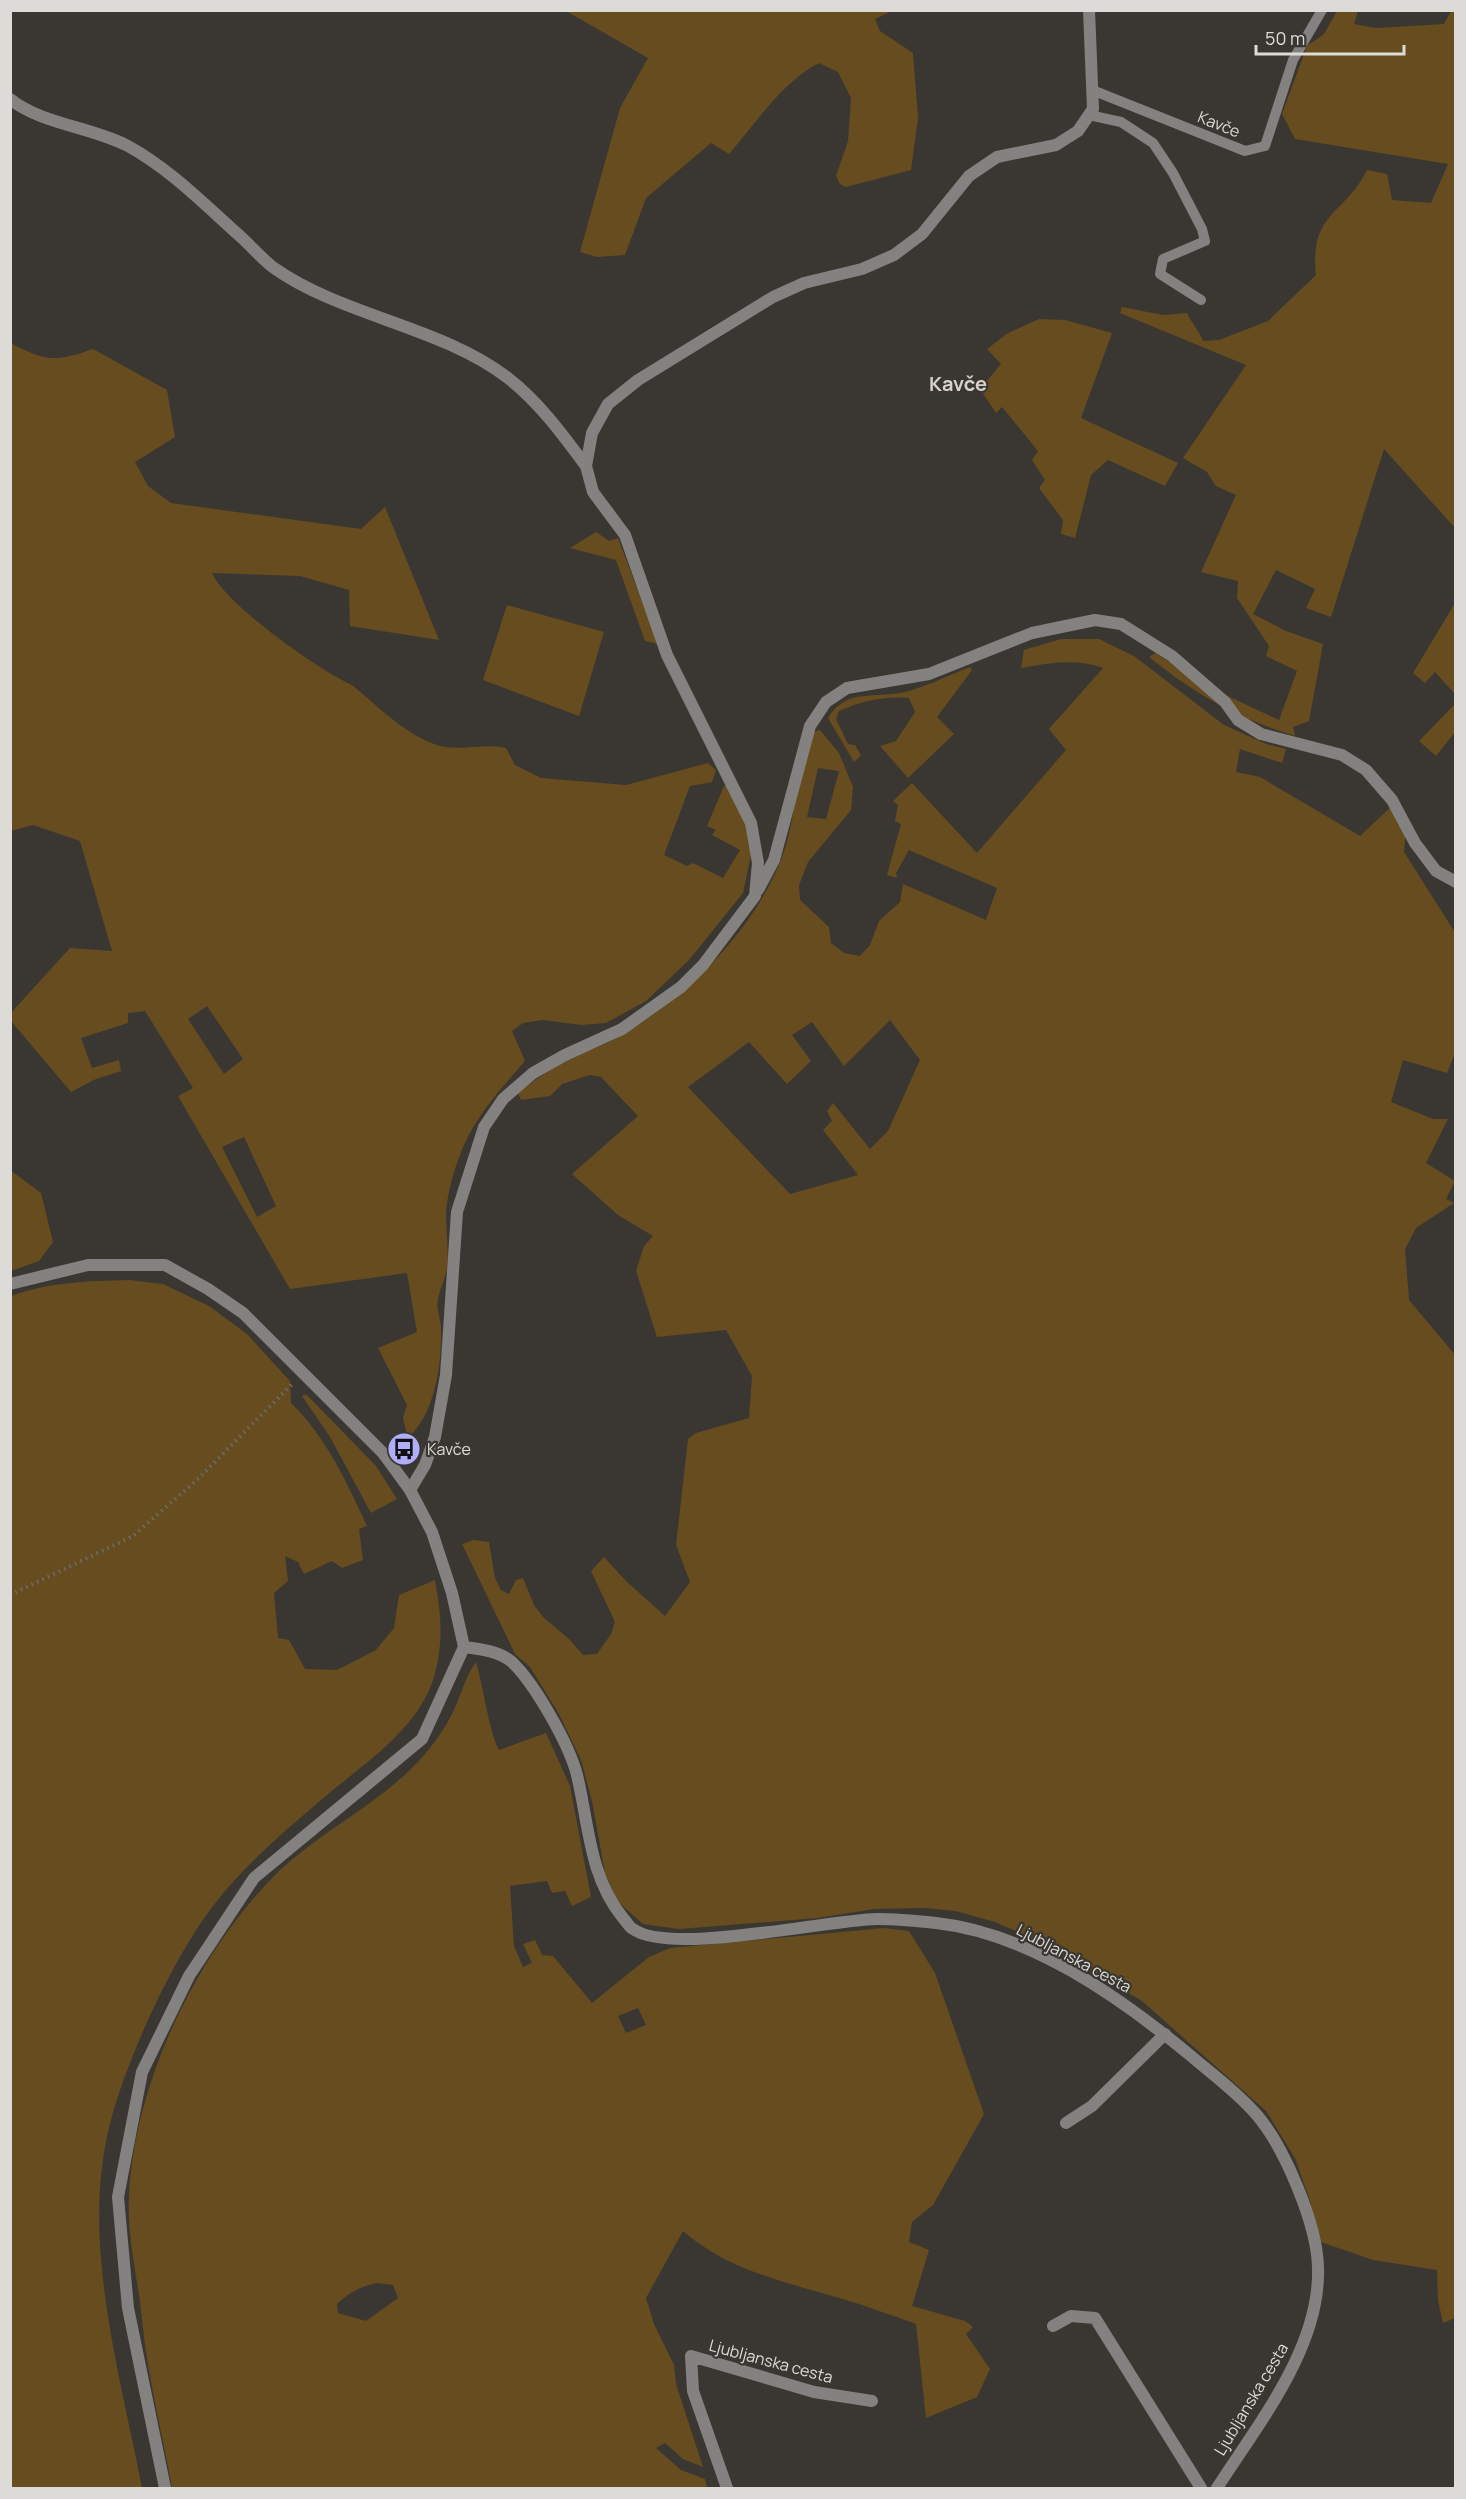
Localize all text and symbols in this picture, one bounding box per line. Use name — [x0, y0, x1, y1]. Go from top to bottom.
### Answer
scale bar — [1256, 18, 1404, 56]
text: 50 m — [1265, 26, 1305, 50]
street label: Kavče — [1195, 106, 1243, 142]
district label: Kavče — [929, 370, 987, 397]
bus stop icon: Kavče — [386, 1431, 422, 1467]
place label: Kavče — [427, 1438, 471, 1460]
street label: Ljubljanska cesta — [1013, 1918, 1135, 1998]
street label: Ljubljanska cesta — [707, 2334, 835, 2388]
street label: Ljubljanska cesta — [1209, 2339, 1293, 2459]

